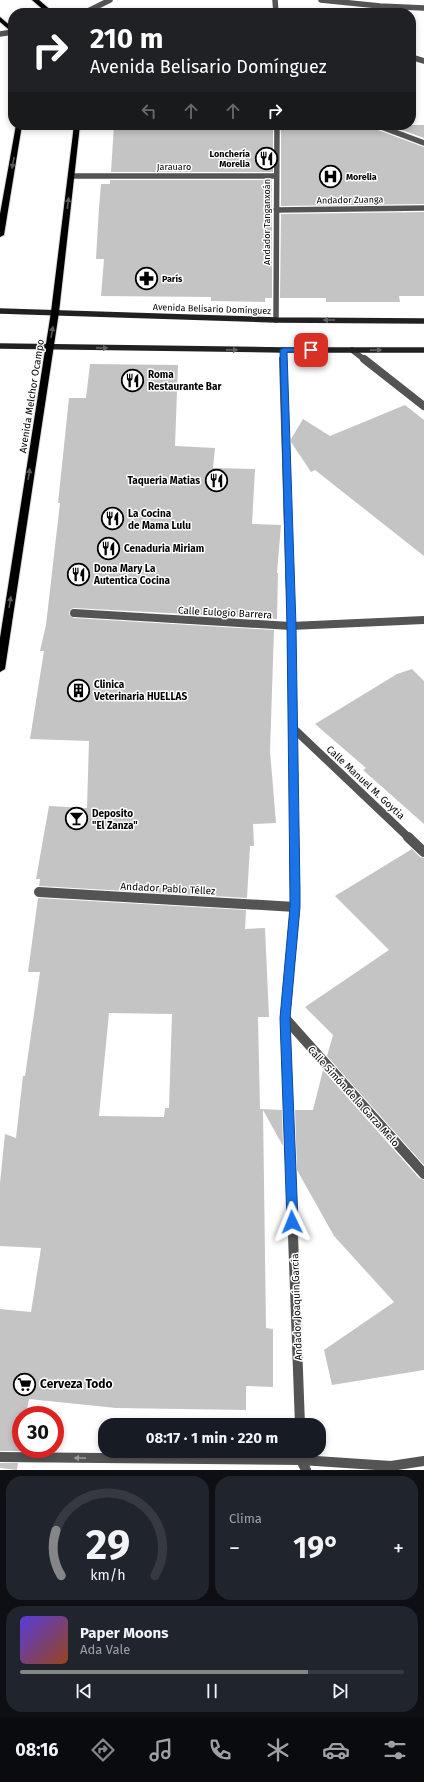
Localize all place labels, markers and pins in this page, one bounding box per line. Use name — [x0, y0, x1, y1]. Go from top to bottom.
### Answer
restaurant icon: Lonchería Morelia — [253, 146, 279, 172]
place label: Lonchería Morelia — [210, 149, 250, 169]
hospital icon: Morelia — [318, 164, 344, 190]
place label: Morelia — [346, 172, 377, 182]
pharmacy icon: París — [134, 266, 160, 292]
place label: París — [162, 274, 183, 284]
pin — [294, 333, 328, 367]
restaurant icon: Roma Restaurante Bar — [120, 367, 146, 393]
place label: Roma Restaurante Bar — [148, 369, 222, 393]
restaurant icon: Taqueria Matias — [203, 467, 229, 493]
place label: Taqueria Matias — [127, 475, 200, 487]
restaurant icon: La Cocina de Mama Lulu — [99, 506, 125, 532]
place label: La Cocina de Mama Lulu — [128, 508, 191, 532]
restaurant icon: Cenaduria Miriam — [96, 535, 122, 561]
place label: Cenaduria Miriam — [124, 543, 204, 555]
restaurant icon: Dona Mary La Autentica Cocina — [66, 561, 92, 587]
place label: Dona Mary La Autentica Cocina — [93, 563, 171, 587]
building icon: Clinica Veterinaria HUELLAS — [66, 677, 92, 703]
place label: Clinica Veterinaria HUELLAS — [93, 679, 188, 703]
bar icon: Deposito "El Zanza" — [63, 806, 89, 832]
place label: Deposito "El Zanza" — [92, 808, 138, 832]
supermarket icon: Cerveza Todo — [12, 1371, 38, 1397]
place label: Cerveza Todo — [40, 1377, 112, 1391]

